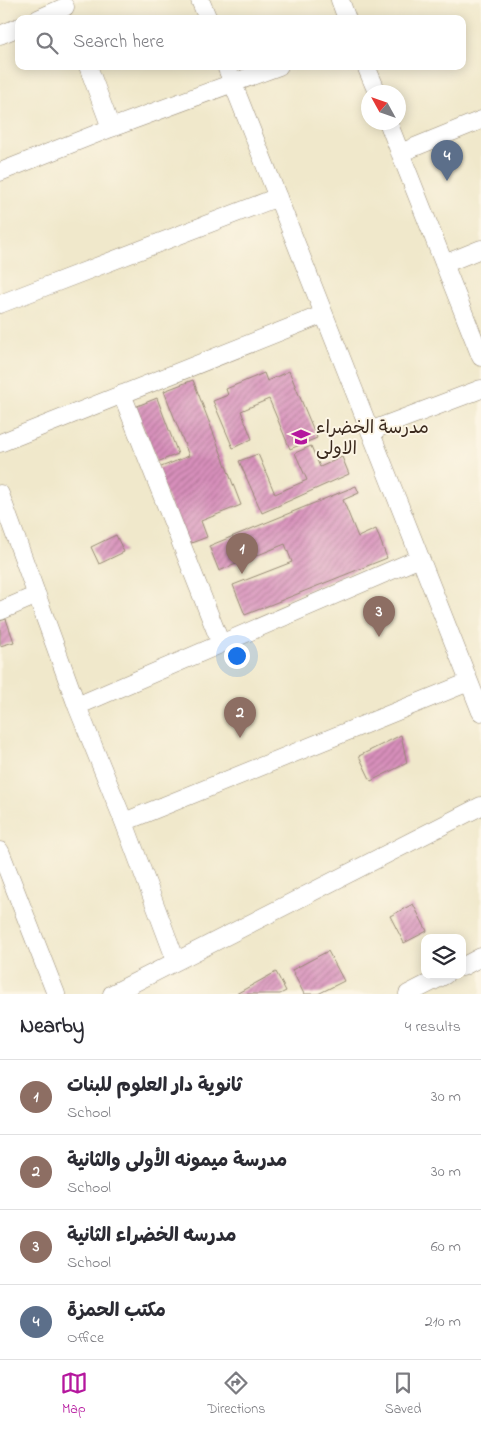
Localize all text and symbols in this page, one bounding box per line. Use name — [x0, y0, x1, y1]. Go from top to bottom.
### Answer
search box — [15, 15, 466, 70]
icon: search — [33, 29, 61, 57]
text: Search here — [73, 29, 164, 56]
north arrow — [361, 85, 406, 130]
pin: 4 — [431, 140, 463, 181]
place label: مدرسة الخضراء الاولى — [316, 416, 429, 463]
school or university icon: مدرسة الخضراء الاولى — [290, 426, 312, 448]
pin: 1 — [226, 533, 258, 574]
pin: 3 — [363, 596, 395, 637]
your location — [224, 643, 250, 669]
pin: 2 — [224, 697, 256, 738]
map controls — [421, 934, 466, 979]
button: layers — [421, 934, 466, 979]
text: Nearby — [20, 1012, 84, 1042]
text: 4 results — [405, 1015, 461, 1039]
text: ثانوية دار العلوم للبنات — [67, 1073, 242, 1100]
text: 1 — [33, 1085, 39, 1109]
text: 30 m — [431, 1085, 461, 1109]
text: School — [67, 1101, 111, 1125]
text: مدرسة ميمونه الأولى والثانية — [67, 1148, 287, 1175]
text: 2 — [32, 1160, 40, 1184]
text: 30 m — [431, 1160, 461, 1184]
text: School — [67, 1176, 111, 1200]
text: مدرسه الخضراء الثانية — [67, 1223, 237, 1250]
text: 3 — [33, 1235, 39, 1259]
text: 60 m — [431, 1235, 461, 1259]
text: School — [67, 1251, 111, 1275]
text: مكتب الحمزة — [67, 1298, 166, 1325]
text: 4 — [33, 1310, 39, 1334]
text: 210 m — [425, 1310, 461, 1334]
text: Office — [67, 1326, 104, 1350]
tab: Map — [60, 1369, 88, 1420]
tab: Directions — [207, 1369, 265, 1420]
tab: Saved — [385, 1369, 421, 1420]

